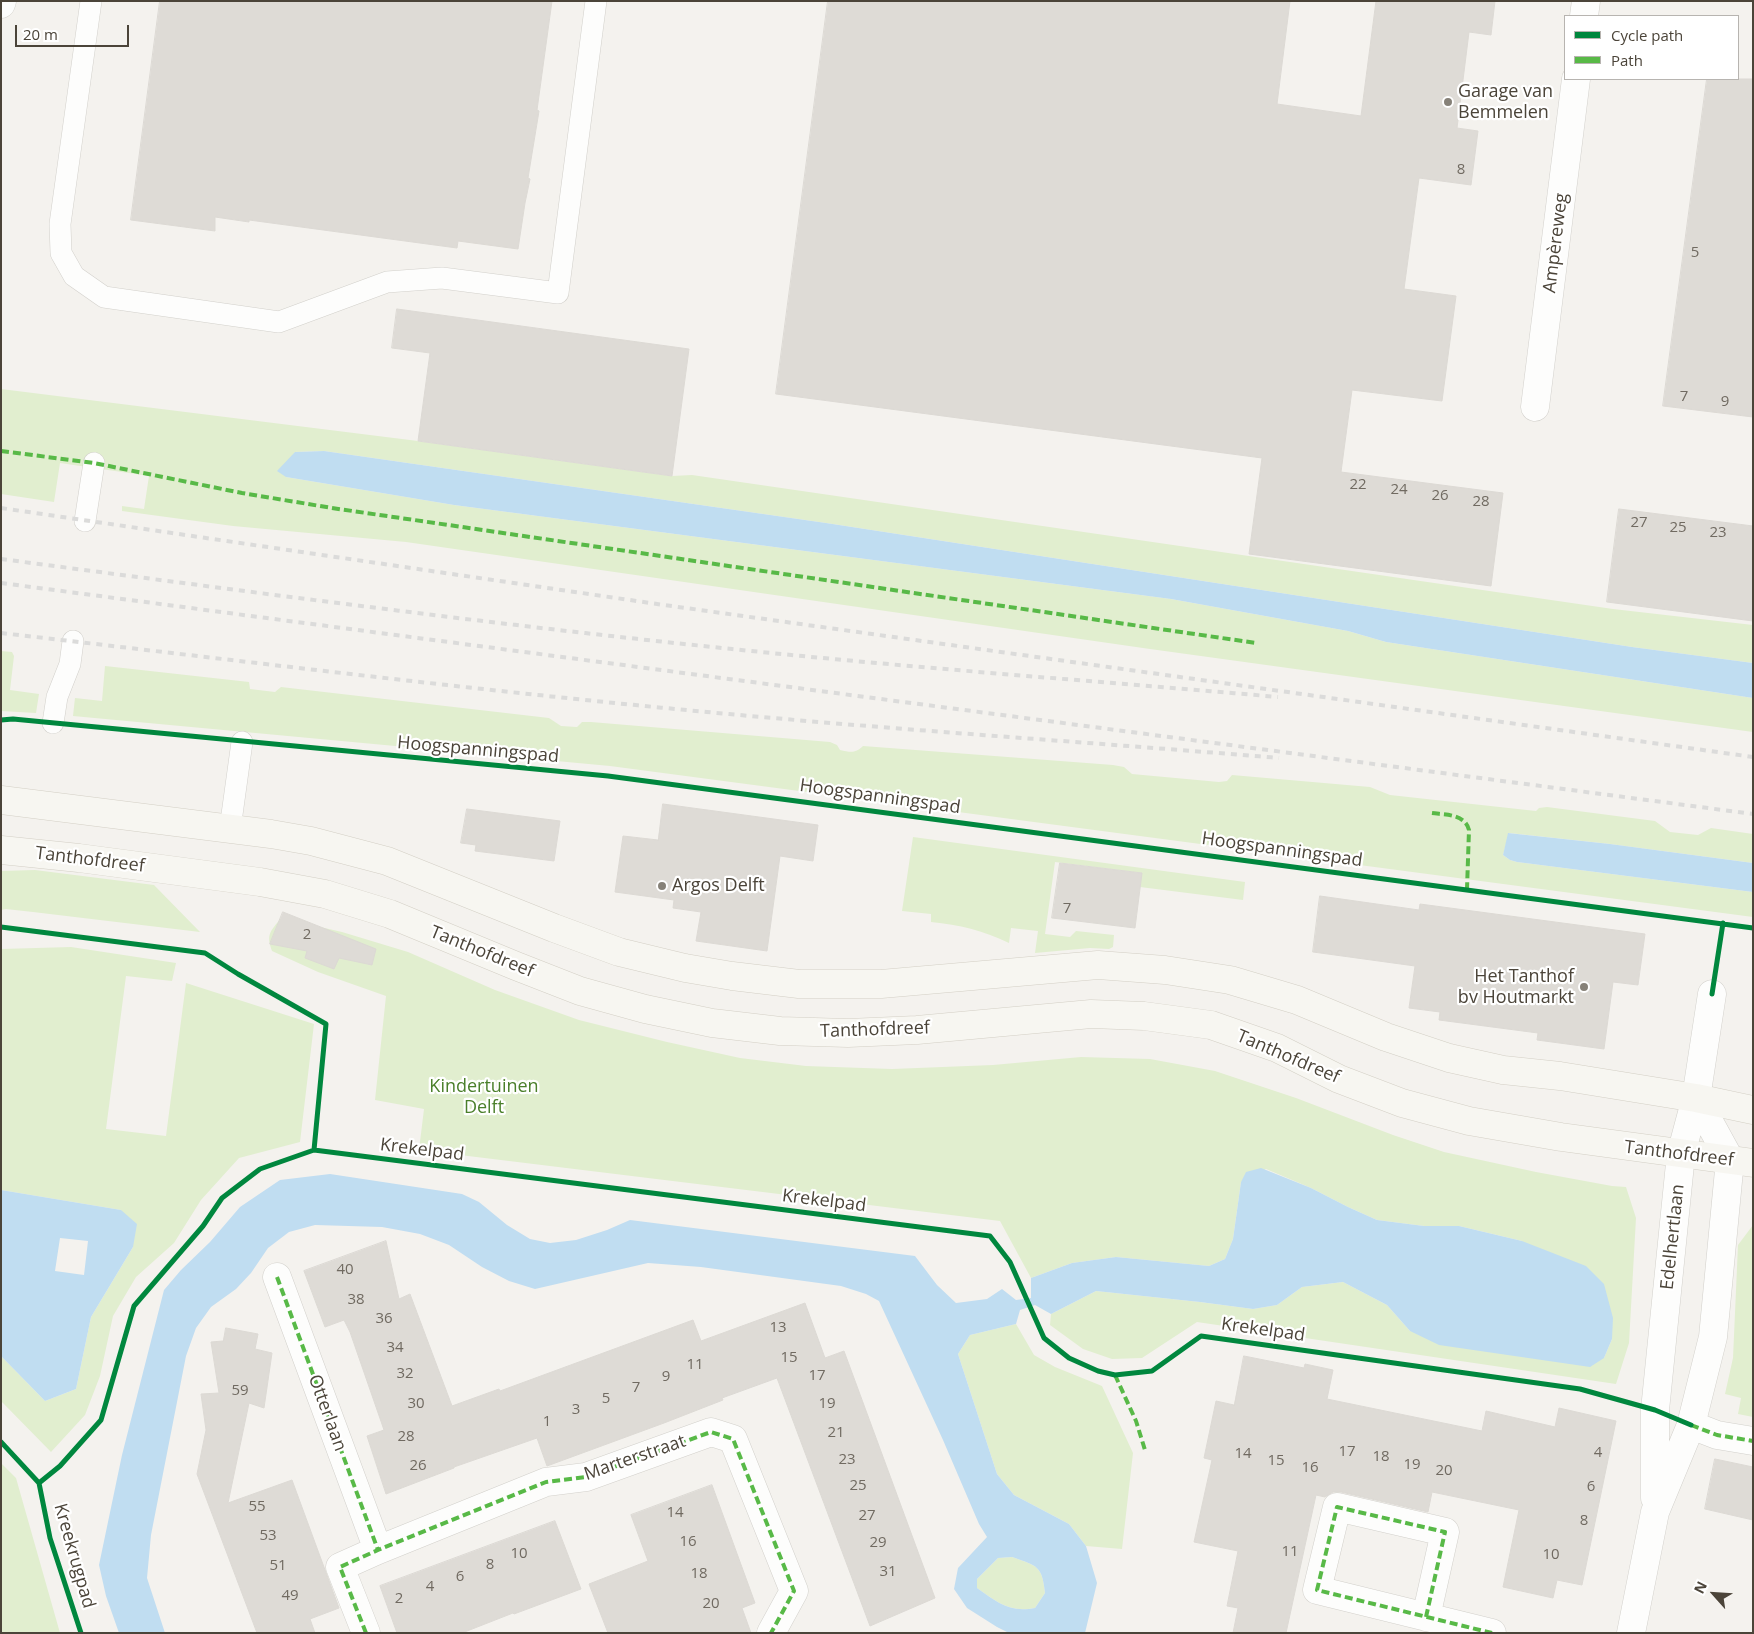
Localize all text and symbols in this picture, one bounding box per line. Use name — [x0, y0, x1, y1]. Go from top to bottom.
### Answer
scale bar — [18, 15, 131, 47]
legend — [1564, 15, 1739, 80]
text: 20 m — [23, 24, 58, 44]
text: Cycle path — [1611, 25, 1683, 45]
text: Path — [1611, 50, 1643, 70]
place label: Garage van Bemmelen — [1458, 81, 1553, 124]
marker: Garage van Bemmelen — [1442, 96, 1454, 108]
house number: 8 — [1457, 161, 1465, 179]
street label: Ampèreweg — [1539, 192, 1573, 294]
house number: 5 — [1691, 244, 1699, 262]
house number: 7 — [1680, 388, 1688, 406]
house number: 9 — [1721, 393, 1729, 411]
house number: 22 — [1349, 476, 1367, 494]
house number: 24 — [1390, 481, 1408, 499]
house number: 26 — [1431, 487, 1449, 505]
house number: 28 — [1472, 493, 1490, 511]
house number: 27 — [1630, 514, 1648, 532]
house number: 25 — [1669, 519, 1687, 537]
house number: 23 — [1709, 524, 1727, 542]
street label: Hoogspanningspad — [396, 732, 560, 768]
street label: Hoogspanningspad — [798, 775, 962, 819]
street label: Hoogspanningspad — [1200, 828, 1364, 872]
street label: Tanthofdreef — [34, 843, 146, 877]
place label: Argos Delft — [672, 875, 765, 897]
marker: Argos Delft — [656, 880, 668, 892]
house number: 7 — [1063, 900, 1071, 918]
street label: Tanthofdreef — [427, 921, 537, 983]
house number: 2 — [303, 926, 311, 944]
place label: Het Tanthof bv Houtmarkt — [1458, 966, 1574, 1009]
marker: Het Tanthof bv Houtmarkt — [1578, 981, 1590, 993]
street label: Tanthofdreef — [820, 1017, 930, 1043]
street label: Tanthofdreef — [1233, 1026, 1343, 1088]
park label: Kindertuinen Delft — [429, 1076, 539, 1118]
street label: Krekelpad — [379, 1134, 465, 1166]
street label: Tanthofdreef — [1623, 1137, 1735, 1171]
street label: Edelhertlaan — [1657, 1183, 1689, 1291]
street label: Krekelpad — [781, 1185, 867, 1217]
house number: 40 — [336, 1261, 354, 1279]
house number: 38 — [347, 1291, 365, 1309]
house number: 36 — [375, 1310, 393, 1328]
street label: Krekelpad — [1220, 1313, 1306, 1347]
house number: 13 — [769, 1319, 787, 1337]
house number: 34 — [386, 1339, 404, 1357]
house number: 15 — [780, 1349, 798, 1367]
house number: 11 — [686, 1356, 704, 1374]
house number: 32 — [396, 1365, 414, 1383]
house number: 17 — [808, 1367, 826, 1385]
house number: 9 — [662, 1368, 670, 1386]
street label: Otterlaan — [303, 1372, 351, 1454]
house number: 7 — [632, 1379, 640, 1397]
house number: 59 — [231, 1382, 249, 1400]
house number: 5 — [602, 1390, 610, 1408]
house number: 30 — [407, 1395, 425, 1413]
house number: 19 — [818, 1395, 836, 1413]
house number: 3 — [572, 1401, 580, 1419]
house number: 1 — [543, 1413, 551, 1431]
house number: 21 — [827, 1424, 845, 1442]
house number: 28 — [397, 1428, 415, 1446]
street label: Marterstraat — [581, 1431, 689, 1485]
house number: 17 — [1338, 1443, 1356, 1461]
house number: 4 — [1594, 1444, 1602, 1462]
house number: 14 — [1234, 1445, 1252, 1463]
house number: 18 — [1372, 1448, 1390, 1466]
house number: 23 — [838, 1451, 856, 1469]
house number: 15 — [1267, 1452, 1285, 1470]
house number: 19 — [1403, 1456, 1421, 1474]
house number: 26 — [409, 1457, 427, 1475]
house number: 16 — [1301, 1459, 1319, 1477]
house number: 20 — [1435, 1462, 1453, 1480]
house number: 25 — [849, 1477, 867, 1495]
house number: 6 — [1587, 1478, 1595, 1496]
house number: 55 — [248, 1498, 266, 1516]
street label: Kreekrugpad — [49, 1501, 99, 1611]
house number: 14 — [666, 1504, 684, 1522]
house number: 27 — [858, 1507, 876, 1525]
house number: 8 — [1580, 1512, 1588, 1530]
house number: 53 — [259, 1527, 277, 1545]
house number: 16 — [679, 1533, 697, 1551]
house number: 29 — [869, 1534, 887, 1552]
house number: 11 — [1281, 1543, 1299, 1561]
house number: 10 — [510, 1545, 528, 1563]
house number: 10 — [1542, 1546, 1560, 1564]
house number: 8 — [486, 1556, 494, 1574]
house number: 51 — [269, 1557, 287, 1575]
house number: 31 — [879, 1563, 897, 1581]
house number: 18 — [690, 1565, 708, 1583]
house number: 6 — [456, 1568, 464, 1586]
north arrow — [1689, 1569, 1739, 1619]
house number: 4 — [426, 1578, 434, 1596]
text: N — [1689, 1578, 1711, 1596]
house number: 49 — [281, 1587, 299, 1605]
house number: 2 — [395, 1590, 403, 1608]
house number: 20 — [702, 1595, 720, 1613]

